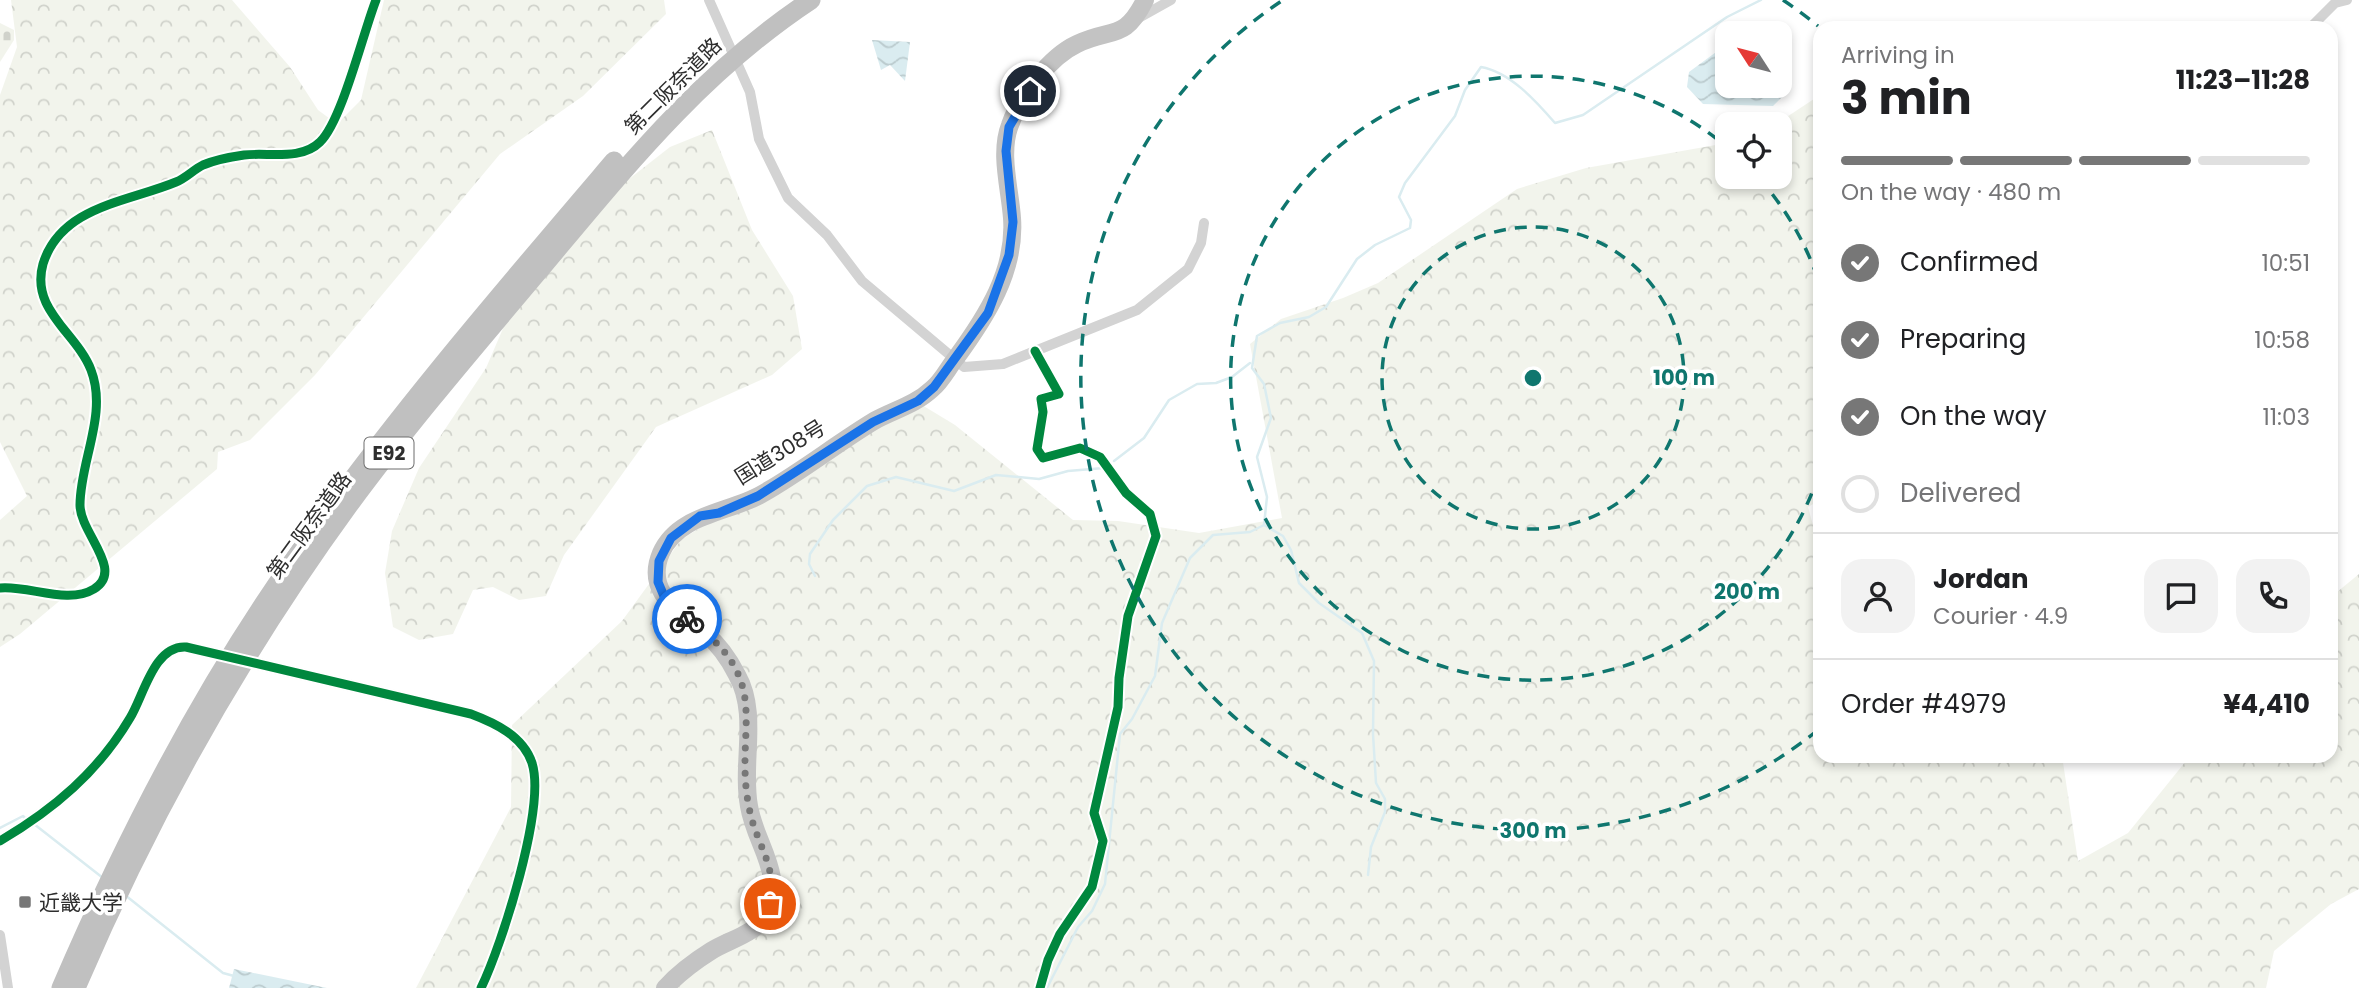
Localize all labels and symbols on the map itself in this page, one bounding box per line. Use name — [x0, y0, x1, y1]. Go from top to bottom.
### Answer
north arrow — [1715, 21, 1792, 98]
street label: 第二阪奈道路 — [618, 31, 728, 141]
pin — [1000, 61, 1060, 121]
text: 100 m — [1653, 363, 1715, 392]
centre of rings — [1521, 366, 1545, 390]
street label: 国道308号 — [729, 413, 831, 491]
road number: E92 — [364, 437, 414, 468]
street label: 第二阪奈道路 — [260, 466, 358, 584]
text: 200 m — [1714, 577, 1780, 606]
courier — [652, 584, 722, 654]
text: 300 m — [1500, 816, 1566, 845]
pin — [740, 874, 800, 934]
place label: 近畿大学 — [39, 888, 123, 917]
marker: 近畿大学 — [17, 894, 33, 910]

